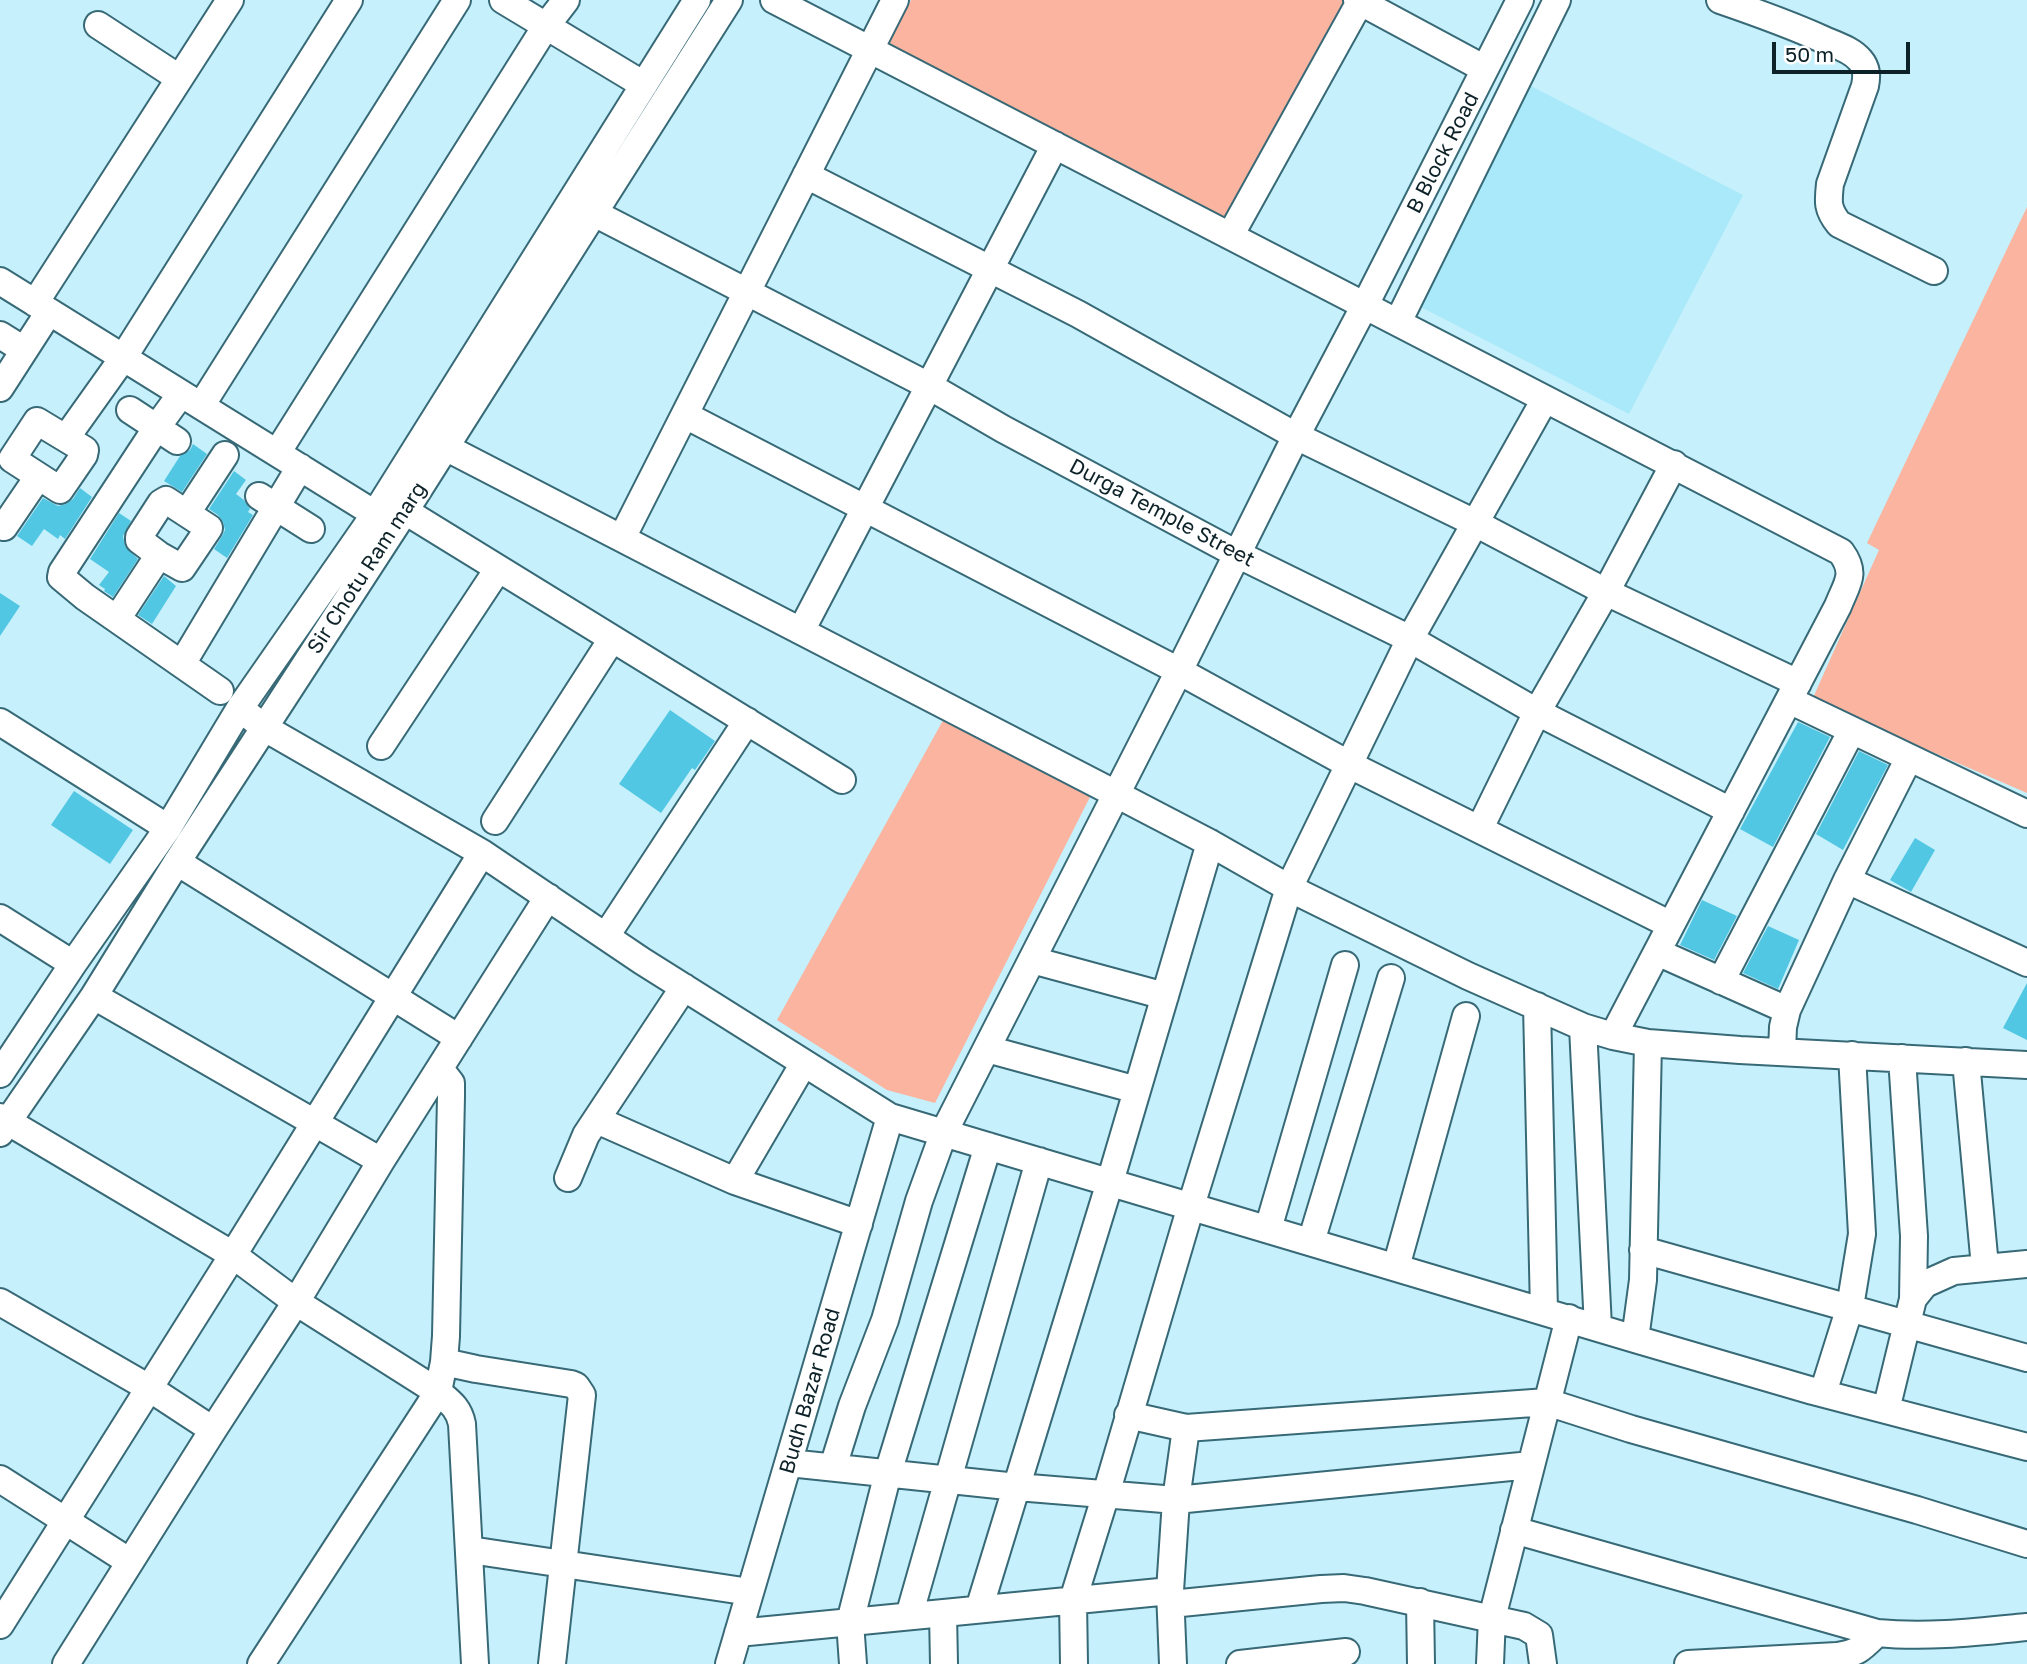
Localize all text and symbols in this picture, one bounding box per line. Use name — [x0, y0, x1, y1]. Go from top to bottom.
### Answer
scale bar — [1775, 28, 1913, 72]
text: 50 m — [1785, 41, 1834, 67]
street label: B Block Road — [1402, 88, 1484, 218]
street label: Durga Temple Street — [1065, 453, 1259, 573]
street label: Sir Chotu Ram marg — [302, 477, 432, 659]
street label: Budh Bazar Road — [774, 1305, 846, 1477]

